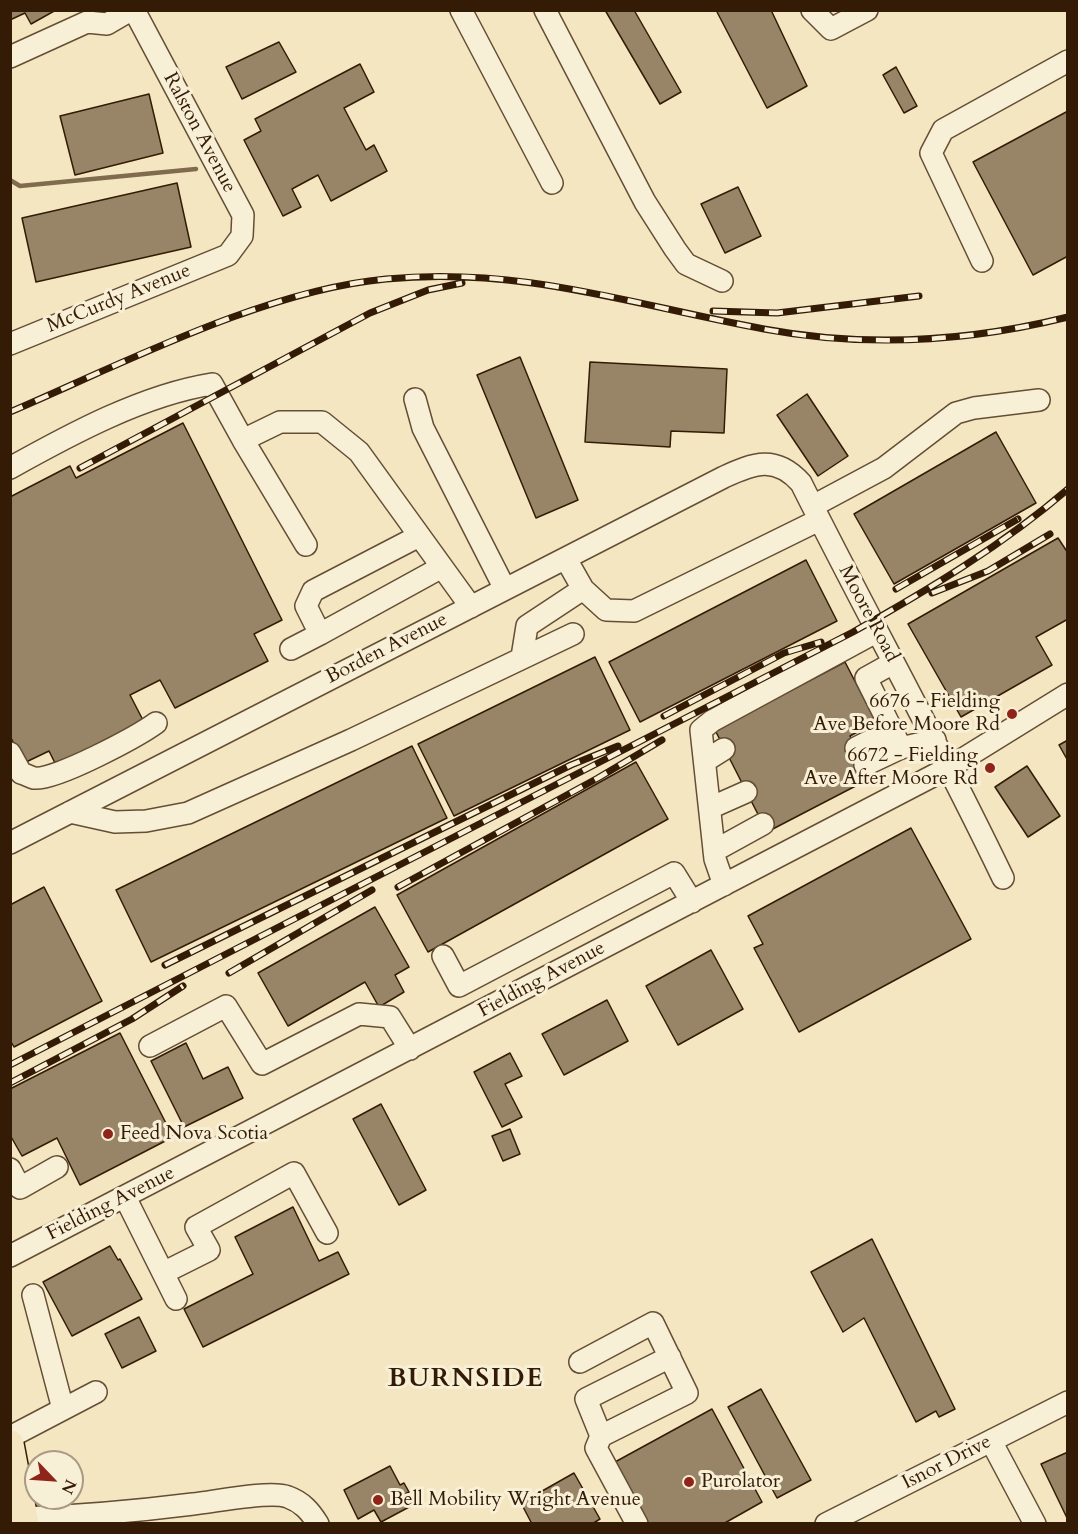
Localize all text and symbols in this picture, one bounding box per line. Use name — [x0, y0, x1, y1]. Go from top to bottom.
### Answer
street label: Ralston Avenue — [157, 69, 241, 197]
street label: McCurdy Avenue — [44, 259, 194, 339]
street label: Moore Road — [832, 561, 904, 667]
street label: Borden Avenue — [322, 608, 452, 690]
place label: 6676 - Fielding Ave Before Moore Rd — [813, 690, 1000, 737]
marker: 6676 - Fielding Ave Before Moore Rd — [1005, 707, 1019, 721]
place label: 6672 - Fielding Ave After Moore Rd — [804, 744, 978, 791]
marker: 6672 - Fielding Ave After Moore Rd — [983, 761, 997, 775]
street label: Fielding Avenue — [474, 936, 610, 1024]
place label: Feed Nova Scotia — [120, 1122, 268, 1146]
marker: Feed Nova Scotia — [101, 1127, 115, 1141]
street label: Fielding Avenue — [43, 1161, 179, 1247]
district label: BURNSIDE — [388, 1364, 544, 1396]
street label: Isnor Drive — [898, 1430, 996, 1496]
north arrow — [24, 1450, 84, 1510]
place label: Purolator — [701, 1470, 780, 1494]
marker: Purolator — [682, 1475, 696, 1489]
text: N — [56, 1476, 81, 1498]
place label: Bell Mobility Wright Avenue — [390, 1488, 641, 1512]
marker: Bell Mobility Wright Avenue — [371, 1493, 385, 1507]

